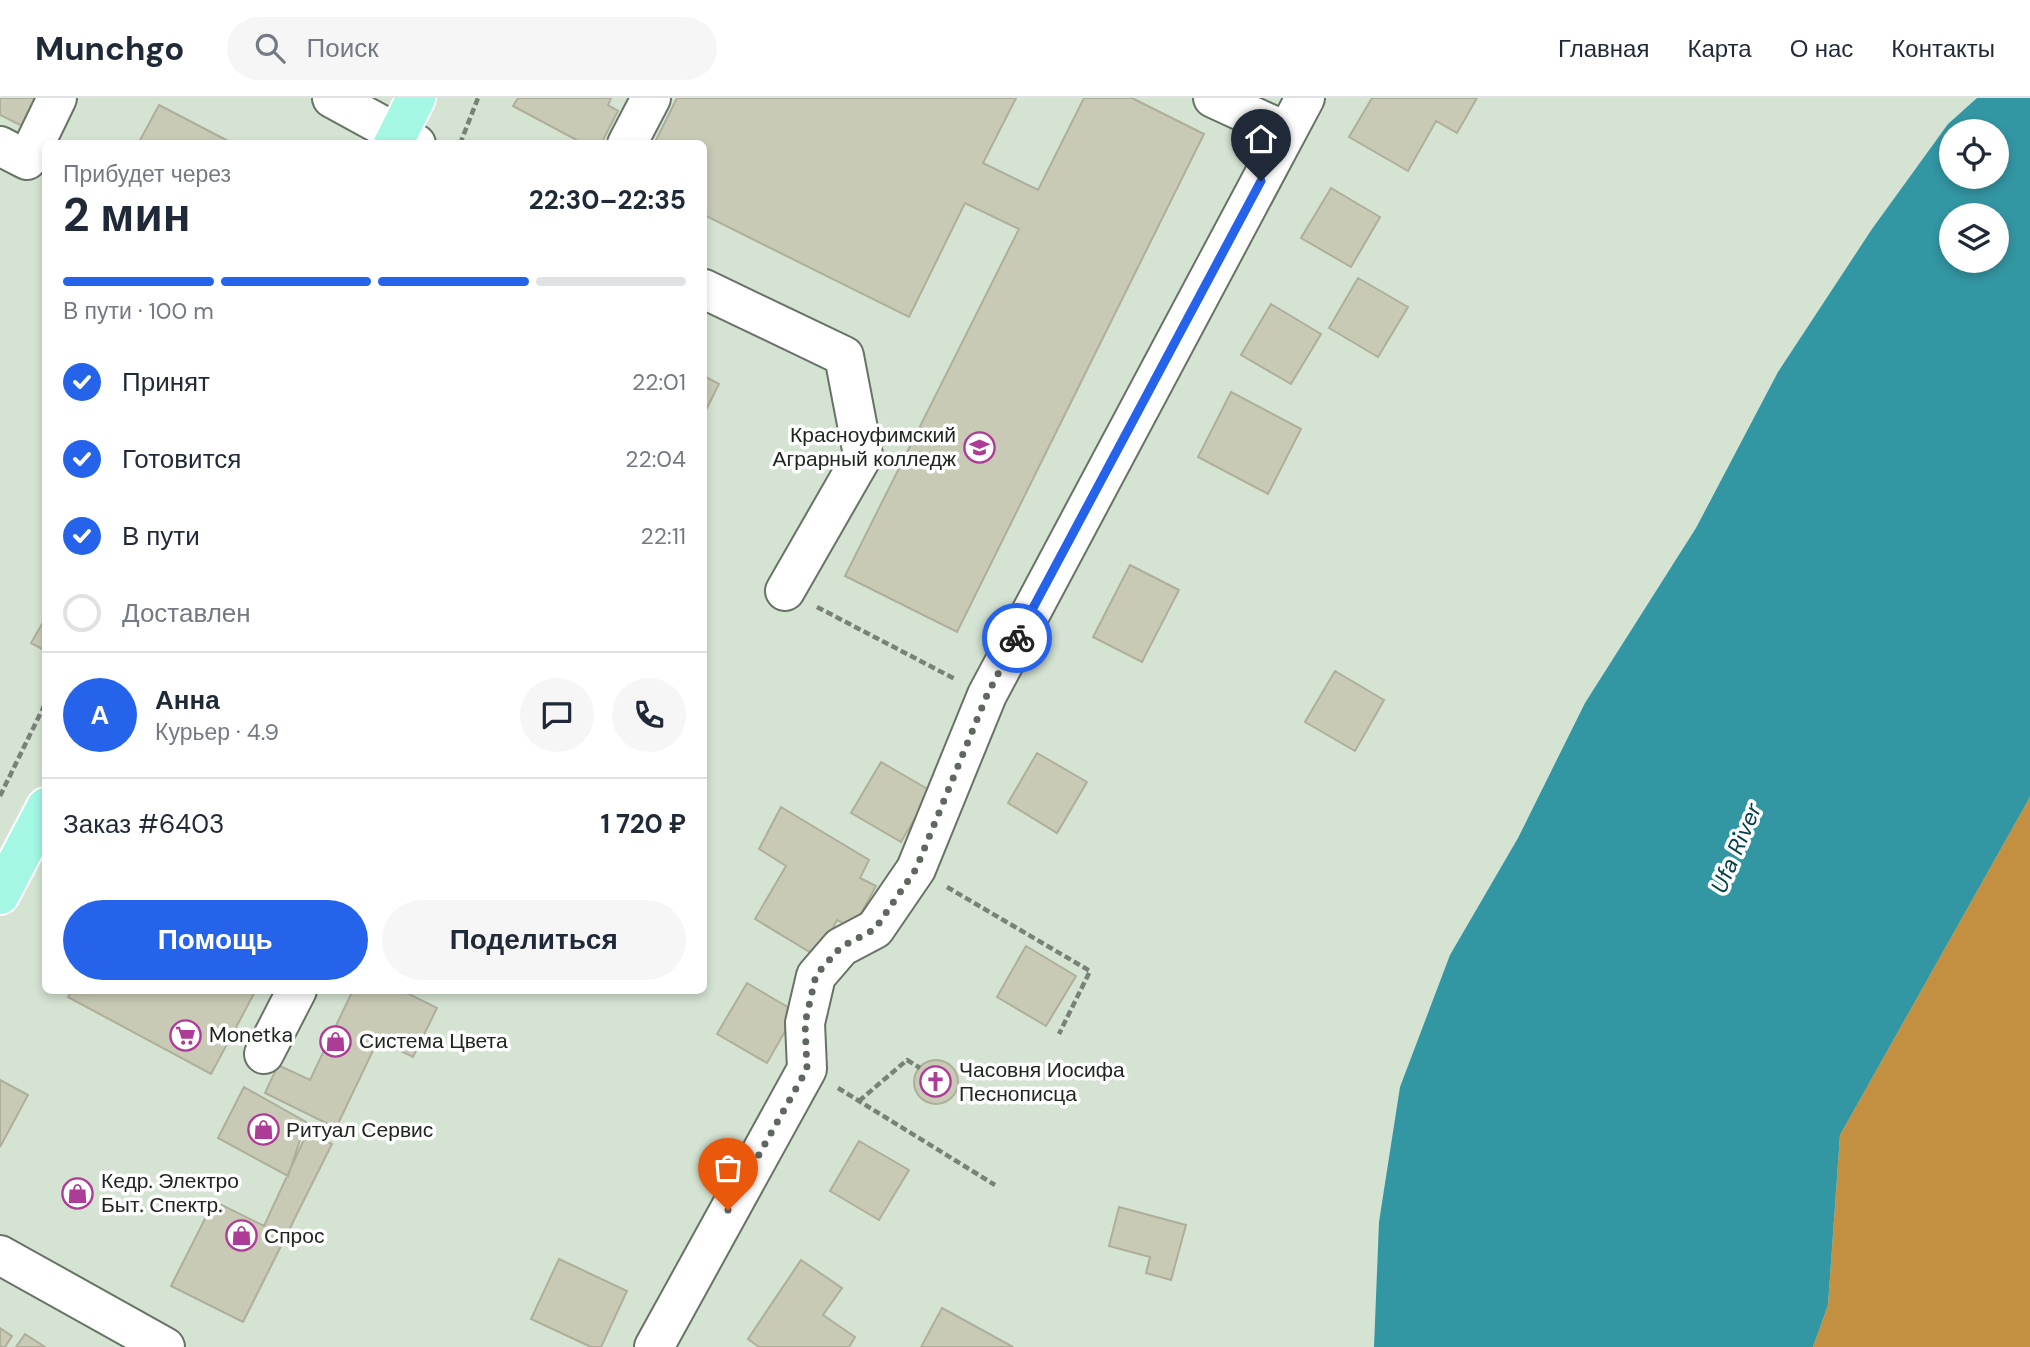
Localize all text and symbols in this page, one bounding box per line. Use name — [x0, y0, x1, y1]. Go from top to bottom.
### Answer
search box — [227, 17, 717, 80]
text: Munchgo — [35, 27, 185, 70]
icon: search — [251, 29, 289, 67]
text: Поиск — [307, 31, 379, 65]
text: Главная — [1558, 33, 1649, 64]
text: Карта — [1687, 33, 1752, 64]
text: О нас — [1790, 33, 1853, 64]
text: Контакты — [1891, 33, 1995, 64]
pin — [1231, 109, 1291, 181]
map controls — [1939, 119, 2009, 273]
button: locate — [1939, 119, 2009, 189]
icon: home — [1242, 120, 1280, 158]
text: Прибудет через — [63, 159, 231, 189]
text: 22:30–22:35 — [529, 183, 686, 217]
text: 2 мин — [63, 185, 190, 245]
button: layers — [1939, 203, 2009, 273]
text: В пути · 100 m — [63, 296, 214, 326]
icon: check — [63, 363, 101, 401]
text: Принят — [122, 365, 210, 399]
text: 22:01 — [632, 367, 686, 397]
place label: Красноуфимский Аграрный колледж — [773, 421, 956, 473]
school or university icon: Красноуфимский Аграрный колледж — [962, 430, 996, 464]
icon: check — [63, 440, 101, 478]
text: Готовится — [122, 442, 241, 476]
text: 22:04 — [625, 444, 686, 474]
icon: check — [63, 517, 101, 555]
text: В пути — [122, 519, 200, 553]
text: 22:11 — [641, 521, 686, 551]
text: Доставлен — [122, 596, 251, 630]
courier — [982, 603, 1052, 673]
icon: bike — [998, 619, 1036, 657]
button: chat — [520, 678, 594, 752]
button: phone — [612, 678, 686, 752]
text: Анна — [155, 683, 220, 717]
text: А — [91, 698, 109, 732]
text: Курьер · 4.9 — [155, 717, 279, 747]
water label: Ufa River — [1704, 797, 1769, 897]
text: Заказ #6403 — [63, 807, 224, 841]
text: 1 720 ₽ — [600, 807, 686, 841]
button: Помощь — [63, 900, 368, 980]
button: Поделиться — [382, 900, 686, 980]
supermarket icon: Monetka — [169, 1018, 203, 1052]
place label: Monetka — [209, 1021, 293, 1049]
shop icon: Система Цвета — [319, 1024, 353, 1058]
place label: Система Цвета — [359, 1027, 508, 1055]
place label: Часовня Иосифа Песнописца — [959, 1056, 1125, 1108]
church icon: Часовня Иосифа Песнописца — [919, 1065, 953, 1099]
shop icon: Ритуал Сервис — [246, 1113, 280, 1147]
place label: Ритуал Сервис — [286, 1116, 433, 1144]
pin — [698, 1138, 758, 1210]
icon: bag — [709, 1149, 747, 1187]
place label: Кедр. Электро Быт. Спектр. — [101, 1167, 239, 1219]
shop icon: Кедр. Электро Быт. Спектр. — [61, 1176, 95, 1210]
shop icon: Спрос — [224, 1219, 258, 1253]
place label: Спрос — [264, 1222, 324, 1250]

